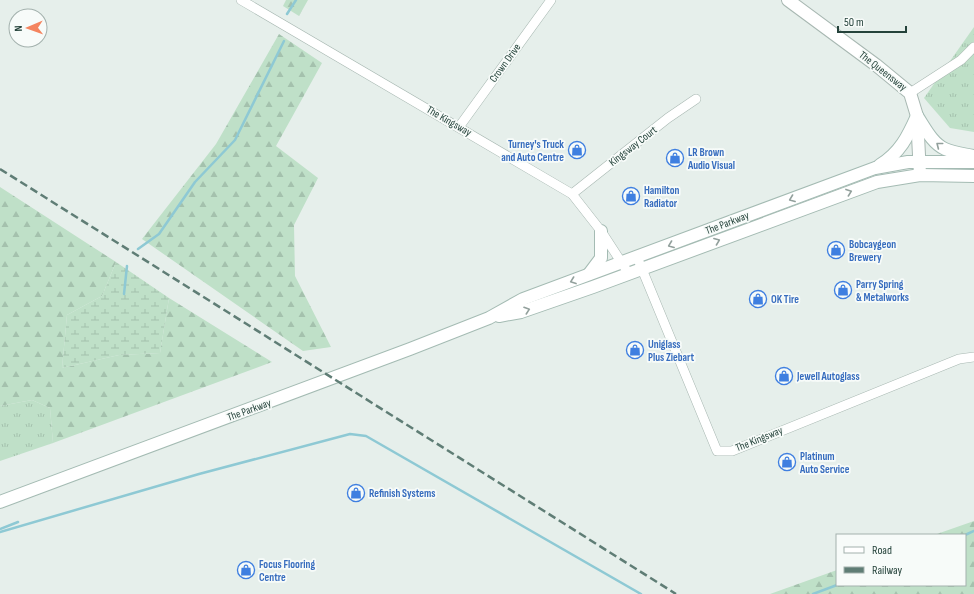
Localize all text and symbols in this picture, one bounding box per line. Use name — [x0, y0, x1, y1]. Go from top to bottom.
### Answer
north arrow — [8, 8, 48, 48]
scale bar — [838, 8, 906, 34]
text: 50 m — [844, 15, 864, 30]
text: N — [12, 25, 25, 31]
street label: Crown Drive — [487, 41, 523, 85]
street label: The Queensway — [856, 48, 910, 94]
street label: The Kingsway — [424, 103, 474, 139]
street label: Kingsway Court — [606, 123, 660, 169]
place label: Turney's Truck and Auto Centre — [501, 138, 564, 164]
shop icon: Turney's Truck and Auto Centre — [567, 140, 587, 160]
one-way arrow — [937, 143, 944, 150]
place label: LR Brown Audio Visual — [687, 146, 735, 172]
shop icon: LR Brown Audio Visual — [665, 148, 685, 168]
place label: Hamilton Radiator — [644, 184, 679, 210]
shop icon: Hamilton Radiator — [621, 186, 641, 206]
one-way arrow — [846, 188, 853, 196]
one-way arrow — [789, 194, 796, 202]
street label: The Parkway — [703, 208, 751, 237]
one-way arrow — [714, 238, 721, 246]
place label: Bobcaygeon Brewery — [849, 238, 896, 264]
one-way arrow — [667, 240, 674, 248]
shop icon: Bobcaygeon Brewery — [826, 240, 846, 260]
one-way arrow — [570, 276, 577, 284]
place label: Parry Spring & Metalworks — [856, 278, 909, 304]
shop icon: Parry Spring & Metalworks — [833, 280, 853, 300]
shop icon: OK Tire — [748, 289, 768, 309]
place label: OK Tire — [771, 293, 799, 306]
one-way arrow — [523, 306, 530, 315]
place label: Uniglass Plus Ziebart — [648, 338, 695, 364]
shop icon: Uniglass Plus Ziebart — [625, 340, 645, 360]
shop icon: Jewell Autoglass — [774, 366, 794, 386]
place label: Jewell Autoglass — [796, 370, 860, 383]
street label: The Parkway — [225, 396, 273, 424]
street label: The Kingsway — [733, 423, 785, 454]
place label: Platinum Auto Service — [799, 450, 850, 476]
shop icon: Platinum Auto Service — [777, 452, 797, 472]
shop icon: Refinish Systems — [346, 483, 366, 503]
place label: Refinish Systems — [369, 487, 436, 500]
legend — [836, 534, 966, 586]
text: Road — [872, 543, 892, 558]
place label: Focus Flooring Centre — [259, 558, 315, 584]
shop icon: Focus Flooring Centre — [236, 560, 256, 580]
text: Railway — [872, 563, 903, 578]

